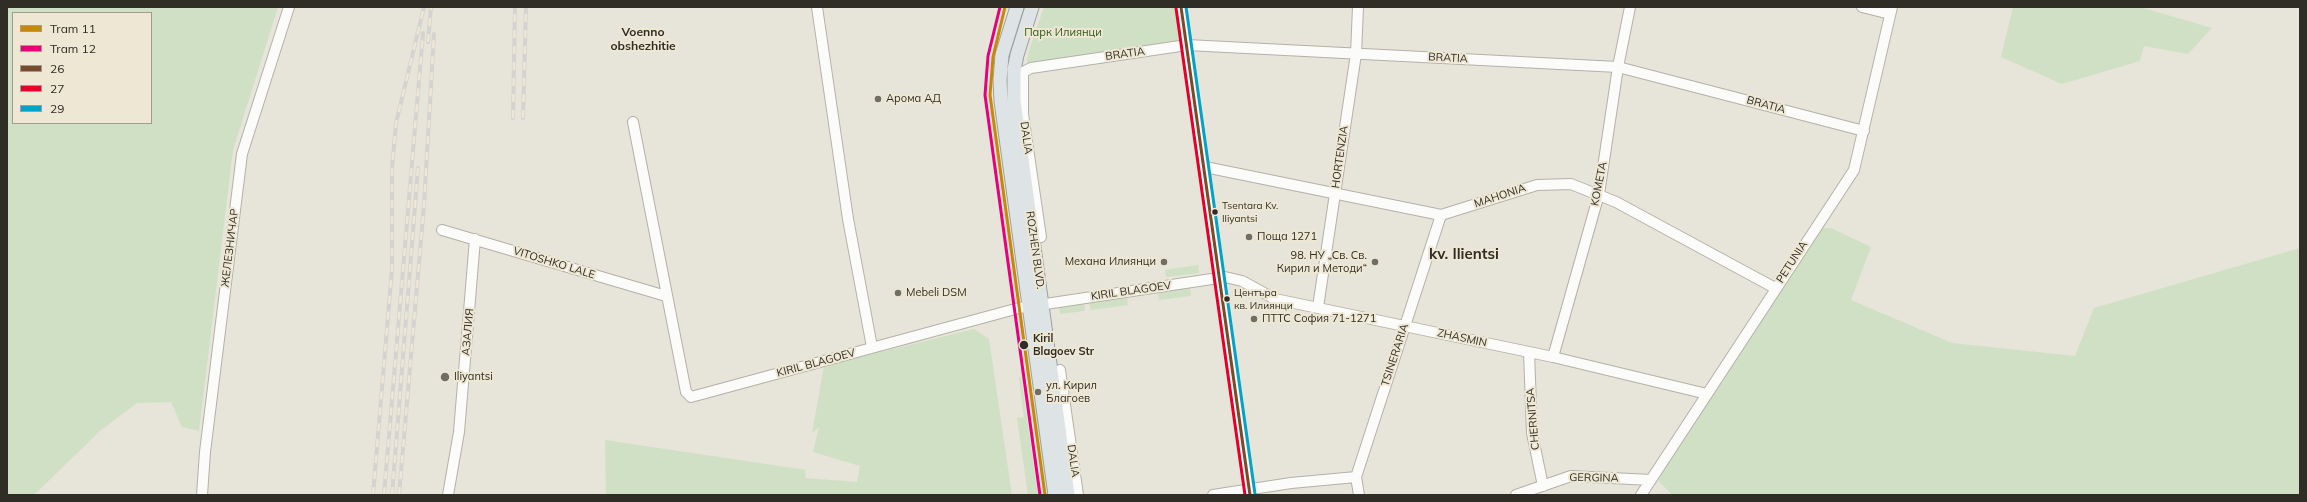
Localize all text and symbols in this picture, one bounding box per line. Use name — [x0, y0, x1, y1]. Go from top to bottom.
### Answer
legend — [12, 12, 152, 124]
text: Tram 11 — [50, 21, 96, 36]
district label: Voenno obshezhitie — [610, 25, 676, 53]
park label: Парк Илиянци — [1024, 26, 1102, 40]
text: Tram 12 — [50, 41, 96, 56]
street label: BRATIA — [1104, 45, 1146, 63]
street label: BRATIA — [1428, 50, 1468, 66]
text: 26 — [50, 61, 64, 76]
text: 27 — [50, 81, 64, 96]
place label: Арома АД — [886, 92, 941, 106]
street label: BRATIA — [1745, 93, 1787, 117]
marker: Арома АД — [873, 94, 883, 104]
text: 29 — [50, 101, 64, 116]
street label: DALIA — [1017, 121, 1035, 155]
street label: HORTENZIA — [1329, 125, 1351, 189]
street label: KOMETA — [1588, 161, 1610, 207]
street label: MAHONIA — [1472, 181, 1528, 211]
place label: Tsentara Kv. Iliyantsi — [1222, 200, 1278, 224]
marker: Tsentara Kv. Iliyantsi — [1210, 207, 1220, 217]
street label: ЖЕЛЕЗНИЧАР — [219, 208, 241, 288]
street label: ROZHEN BLVD. — [1023, 210, 1047, 290]
place label: Поща 1271 — [1257, 230, 1317, 244]
marker: Поща 1271 — [1244, 232, 1254, 242]
street label: PETUNIA — [1774, 239, 1810, 285]
street label: VITOSHKO LALE — [512, 244, 596, 282]
district label: kv. Ilientsi — [1429, 245, 1499, 263]
place label: 98. НУ „Св. Св. Кирил и Методи“ — [1277, 249, 1367, 275]
place label: Механа Илиянци — [1065, 255, 1156, 269]
marker: Механа Илиянци — [1159, 257, 1169, 267]
marker: 98. НУ „Св. Св. Кирил и Методи“ — [1370, 257, 1380, 267]
street label: KIRIL BLAGOEV — [1090, 279, 1172, 303]
place label: Mebeli DSM — [906, 286, 967, 300]
place label: Центъра кв. Илиянци — [1234, 287, 1293, 310]
marker: Mebeli DSM — [893, 288, 903, 298]
marker: Центъра кв. Илиянци — [1222, 294, 1232, 304]
street label: АЗАЛИЯ — [459, 308, 477, 356]
place label: ПТТС София 71-1271 — [1262, 312, 1376, 326]
marker: ПТТС София 71-1271 — [1249, 314, 1259, 324]
street label: TSINERARIA — [1379, 322, 1411, 388]
street label: ZHASMIN — [1436, 326, 1488, 350]
place label: Kiril Blagoev Str — [1033, 332, 1094, 358]
marker: Kiril Blagoev Str — [1018, 339, 1030, 351]
street label: KIRIL BLAGOEV — [775, 346, 857, 380]
place label: Iliyantsi — [454, 370, 493, 384]
marker: Iliyantsi — [439, 371, 451, 383]
place label: ул. Кирил Благоев — [1046, 379, 1097, 405]
marker: ул. Кирил Благоев — [1033, 387, 1043, 397]
street label: CHERNITSA — [1524, 387, 1542, 451]
street label: DALIA — [1064, 444, 1082, 478]
street label: GERGINA — [1569, 471, 1619, 485]

